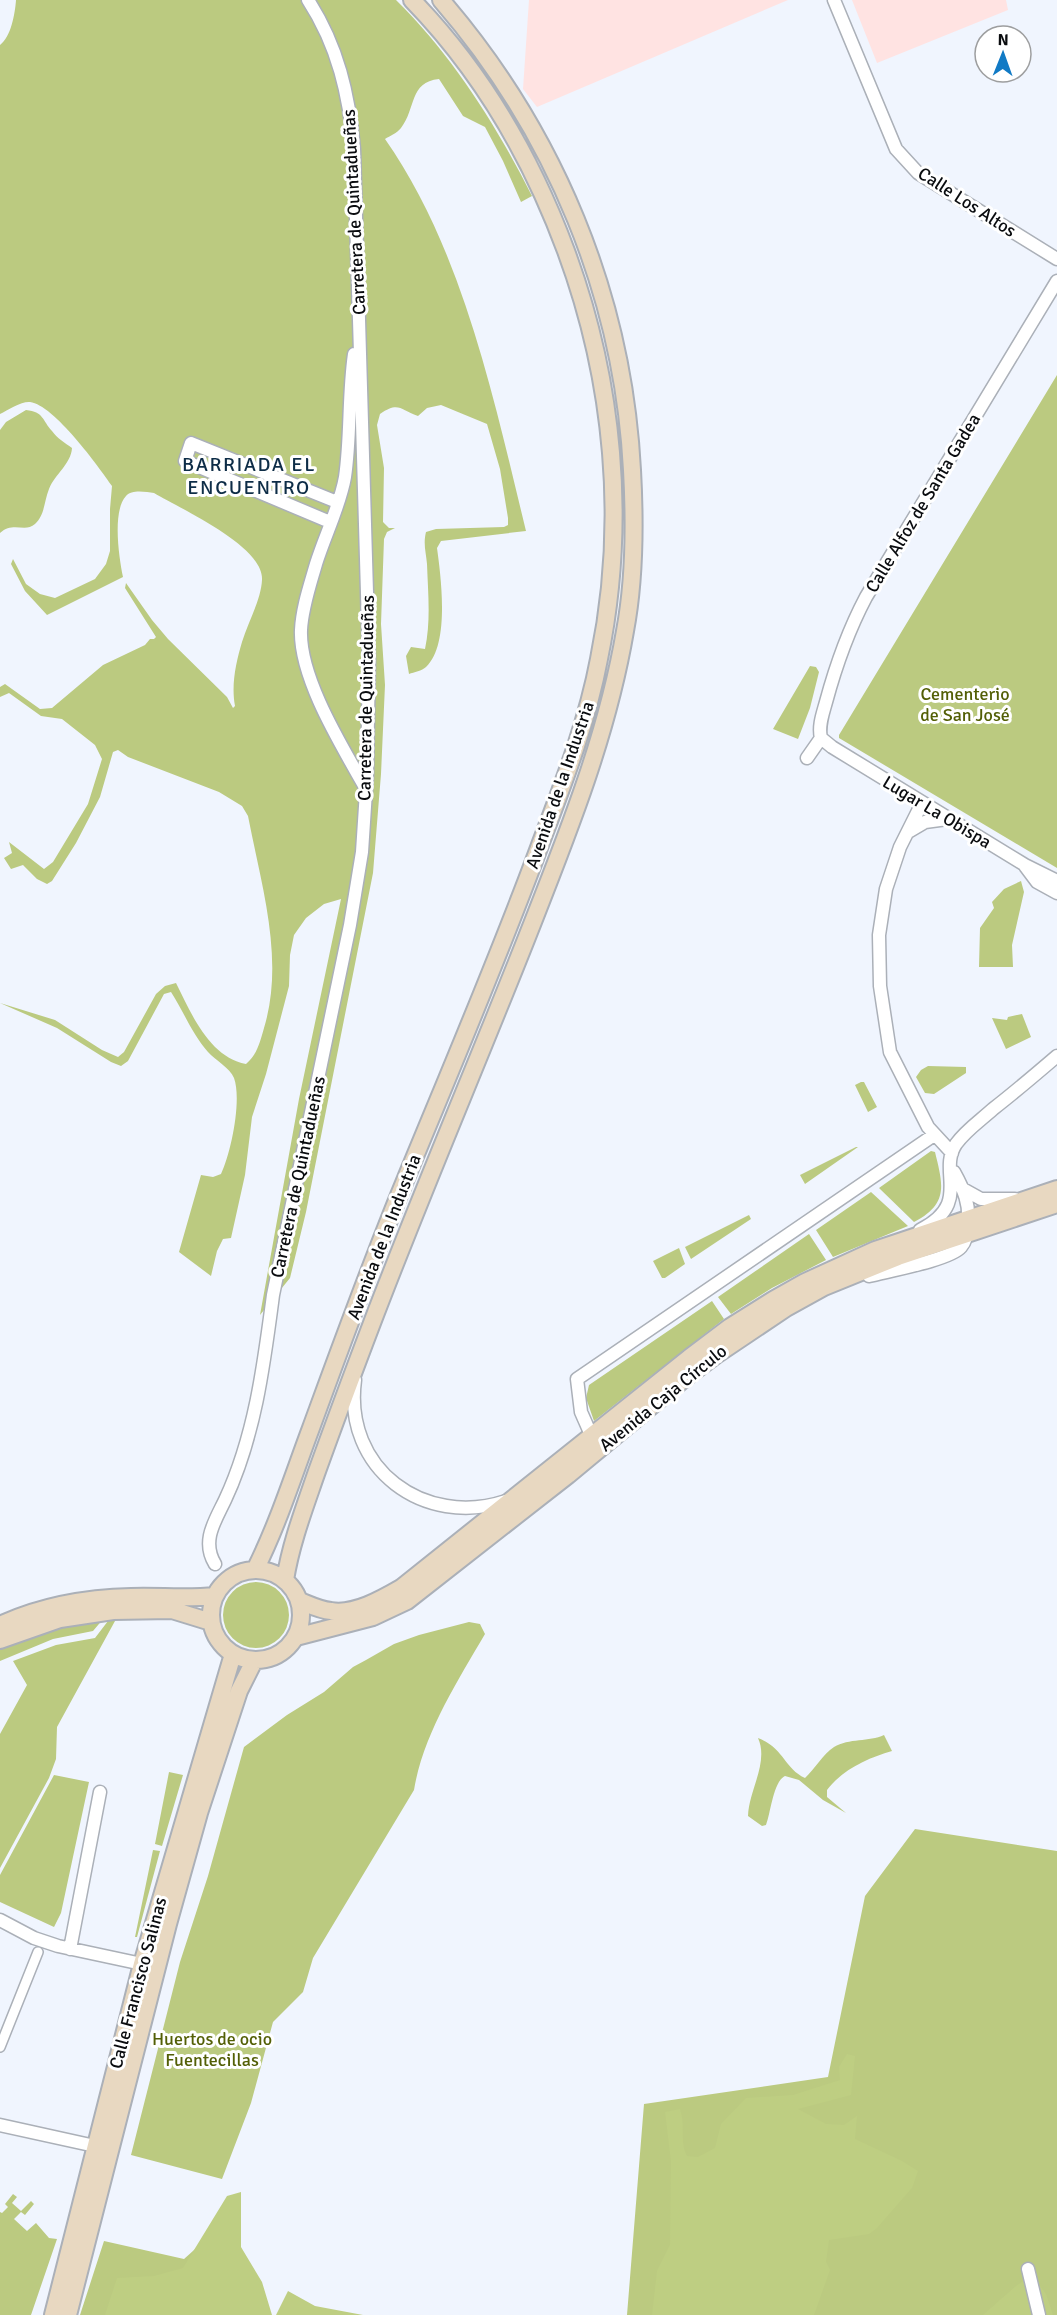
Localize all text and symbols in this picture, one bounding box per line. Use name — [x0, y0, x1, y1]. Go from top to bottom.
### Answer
north arrow — [973, 24, 1033, 84]
text: N — [998, 30, 1009, 50]
street label: Carretera de Quintadueñas — [338, 109, 370, 315]
street label: Calle Los Altos — [914, 162, 1020, 242]
street label: Calle Alfoz de Santa Gadea — [861, 409, 985, 597]
district label: BARRIADA EL ENCUENTRO — [182, 452, 316, 500]
street label: Carretera de Quintadueñas — [353, 595, 379, 801]
park label: Cementerio de San José — [920, 683, 1010, 726]
street label: Avenida de la Industria — [521, 698, 599, 872]
street label: Lugar La Obispa — [879, 771, 995, 853]
street label: Carretera de Quintadueñas — [266, 1074, 330, 1280]
street label: Avenida de la Industria — [342, 1151, 426, 1323]
street label: Avenida Caja Círculo — [595, 1340, 731, 1456]
street label: Calle Francisco Salinas — [105, 1895, 172, 2071]
park label: Huertos de ocio Fuentecillas — [152, 2028, 272, 2071]

